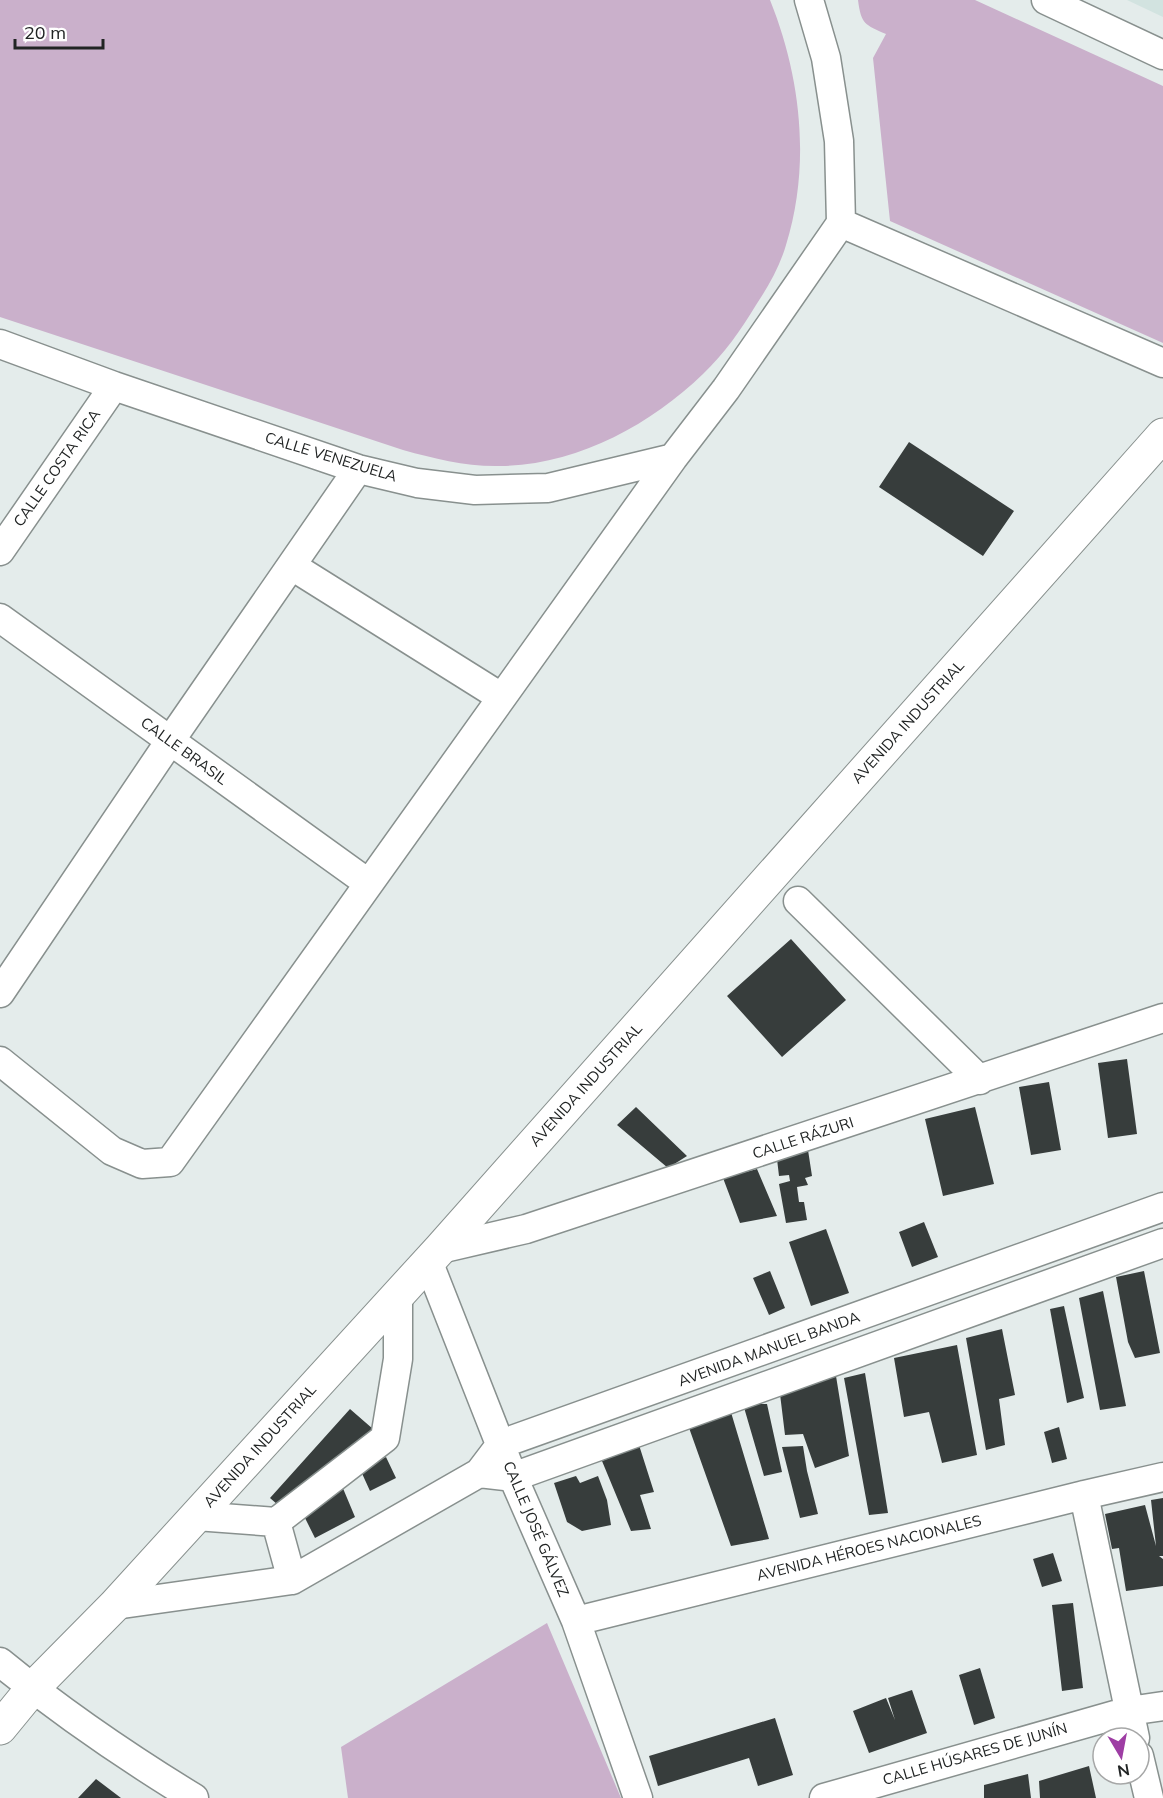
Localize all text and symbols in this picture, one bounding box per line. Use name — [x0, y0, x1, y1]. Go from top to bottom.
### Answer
scale bar — [15, 12, 104, 50]
text: 20 m — [24, 21, 66, 44]
street label: CALLE COSTA RICA — [9, 405, 104, 530]
street label: CALLE VENEZUELA — [263, 427, 399, 486]
street label: AVENIDA INDUSTRIAL — [847, 656, 968, 787]
street label: CALLE BRASIL — [137, 713, 231, 789]
street label: AVENIDA INDUSTRIAL — [525, 1019, 646, 1150]
street label: CALLE RÁZURI — [750, 1112, 856, 1163]
street label: AVENIDA MANUEL BANDA — [675, 1307, 862, 1390]
street label: AVENIDA INDUSTRIAL — [199, 1380, 320, 1511]
street label: CALLE JOSÉ GÁLVEZ — [499, 1458, 574, 1600]
street label: AVENIDA HÉROES NACIONALES — [755, 1510, 983, 1585]
street label: CALLE HÚSARES DE JUNÍN — [880, 1718, 1069, 1789]
north arrow — [1091, 1726, 1151, 1786]
text: N — [1116, 1760, 1131, 1782]

